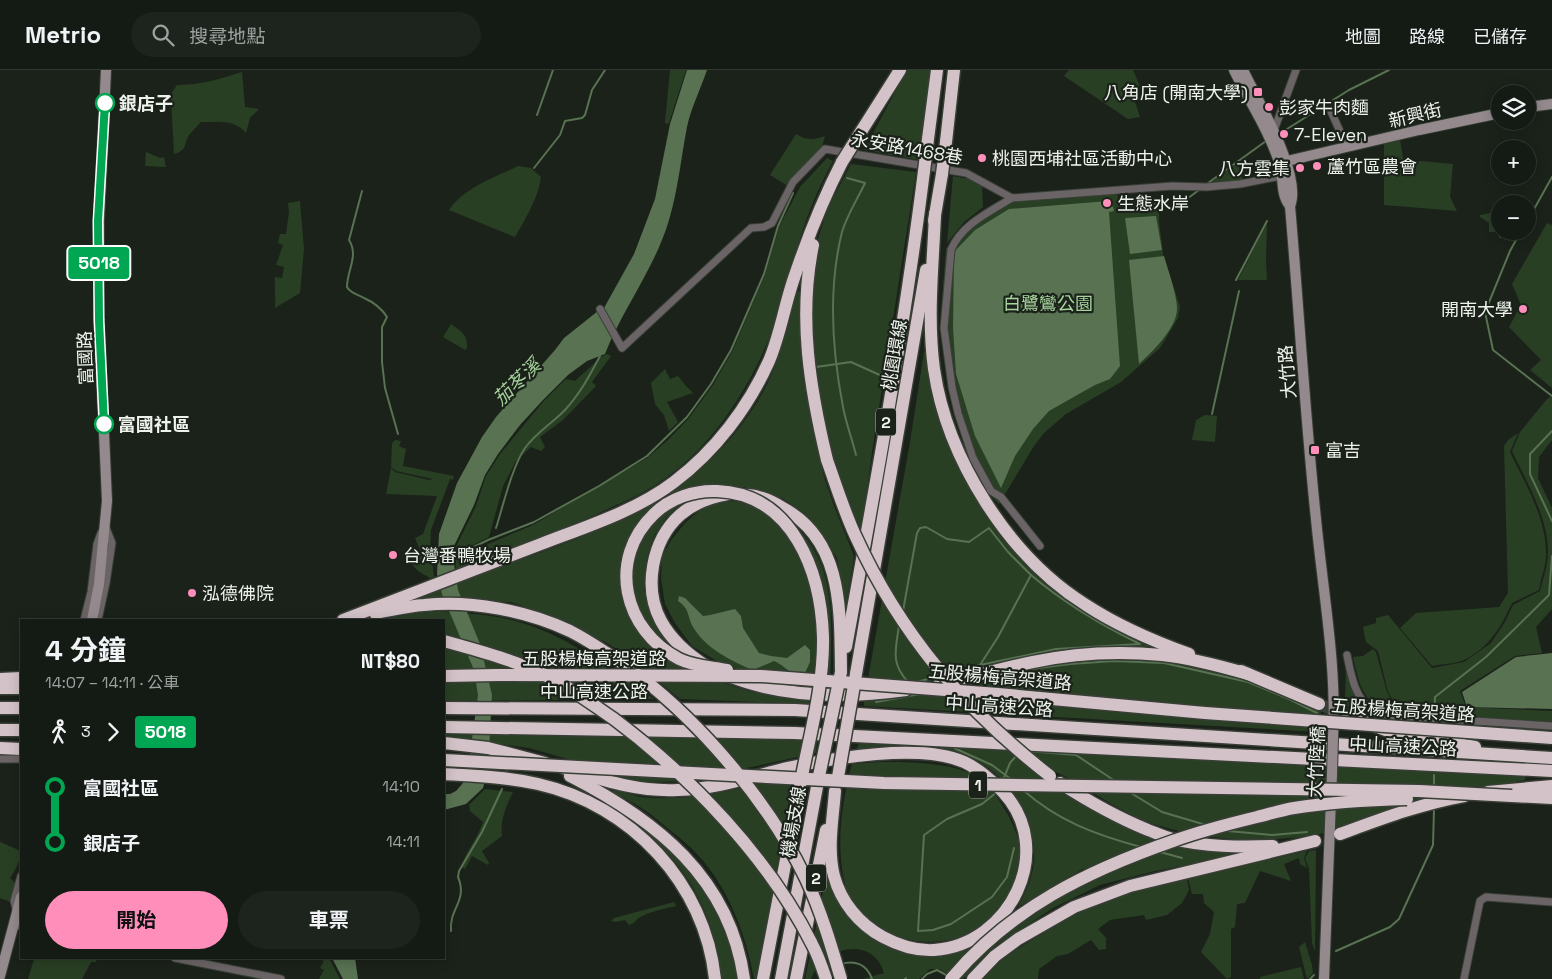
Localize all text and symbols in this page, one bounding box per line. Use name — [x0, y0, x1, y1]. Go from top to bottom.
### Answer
search box — [131, 12, 481, 57]
text: Metrio — [25, 19, 101, 50]
icon: search — [149, 21, 177, 49]
text: 搜尋地點 — [189, 24, 265, 49]
text: 地圖 — [1345, 25, 1381, 48]
text: 路線 — [1409, 25, 1445, 48]
text: 已儲存 — [1473, 25, 1527, 48]
place label: 八角店 (開南大學) — [1104, 81, 1248, 104]
map controls — [1491, 85, 1536, 240]
button: layers — [1491, 85, 1536, 130]
marker: 八角店 (開南大學) — [1252, 86, 1264, 98]
place label: 銀店子 — [119, 92, 173, 115]
marker: 銀店子 — [95, 93, 115, 113]
place label: 彭家牛肉麵 — [1279, 96, 1369, 119]
street label: 新興街 — [1386, 98, 1444, 132]
marker: 彭家牛肉麵 — [1263, 101, 1275, 113]
place label: 7-Eleven — [1294, 123, 1367, 146]
street label: 永安路1468巷 — [849, 127, 965, 169]
marker: 7-Eleven — [1278, 128, 1290, 140]
button: + — [1491, 140, 1536, 185]
place label: 桃園西埔社區活動中心 — [992, 147, 1172, 170]
marker: 桃園西埔社區活動中心 — [976, 152, 988, 164]
place label: 蘆竹區農會 — [1327, 155, 1417, 178]
place label: 八方雲集 — [1218, 157, 1290, 180]
marker: 蘆竹區農會 — [1311, 160, 1323, 172]
marker: 八方雲集 — [1294, 162, 1306, 174]
place label: 生態水岸 — [1117, 192, 1189, 215]
button: − — [1491, 195, 1536, 240]
marker: 生態水岸 — [1101, 197, 1113, 209]
line badge: 5018 — [64, 247, 134, 279]
text: 5018 — [78, 251, 120, 274]
park label: 白鷺鸞公園 — [1003, 292, 1093, 315]
place label: 開南大學 — [1441, 298, 1513, 321]
marker: 開南大學 — [1517, 303, 1529, 315]
street label: 桃園環線 — [876, 318, 912, 392]
street label: 富國路 — [73, 331, 97, 385]
street label: 大竹路 — [1273, 344, 1301, 400]
water label: 茄苳溪 — [488, 351, 548, 411]
road number: 2 — [876, 408, 896, 436]
place label: 富國社區 — [118, 413, 190, 436]
marker: 富國社區 — [94, 414, 114, 434]
place label: 富吉 — [1325, 439, 1361, 462]
marker: 富吉 — [1309, 444, 1321, 456]
place label: 台灣番鴨牧場 — [403, 544, 511, 567]
marker: 台灣番鴨牧場 — [387, 549, 399, 561]
place label: 泓德佛院 — [202, 582, 274, 605]
marker: 泓德佛院 — [186, 587, 198, 599]
text: 4 分鐘 — [45, 632, 126, 668]
street label: 五股楊梅高架道路 — [522, 647, 666, 670]
text: NT$80 — [361, 649, 420, 674]
street label: 五股楊梅高架道路 — [927, 659, 1073, 695]
text: 14:07 – 14:11 · 公車 — [45, 672, 179, 693]
street label: 中山高速公路 — [540, 680, 648, 703]
street label: 中山高速公路 — [944, 691, 1054, 721]
street label: 五股楊梅高架道路 — [1330, 694, 1476, 726]
icon: walk — [45, 718, 73, 746]
icon: forward — [99, 718, 127, 746]
text: 5018 — [145, 720, 186, 743]
text: 3 — [81, 721, 91, 742]
street label: 大竹陸橋 — [1303, 725, 1329, 799]
street label: 中山高速公路 — [1348, 732, 1458, 760]
road number: 1 — [969, 772, 987, 798]
text: 富國社區 — [83, 776, 159, 801]
text: 14:10 — [382, 776, 420, 797]
street label: 機場支線 — [775, 785, 811, 859]
text: 銀店子 — [83, 831, 140, 856]
text: 14:11 — [386, 831, 420, 852]
road number: 2 — [806, 864, 826, 891]
button: 開始 — [45, 891, 228, 949]
button: 車票 — [238, 891, 420, 949]

